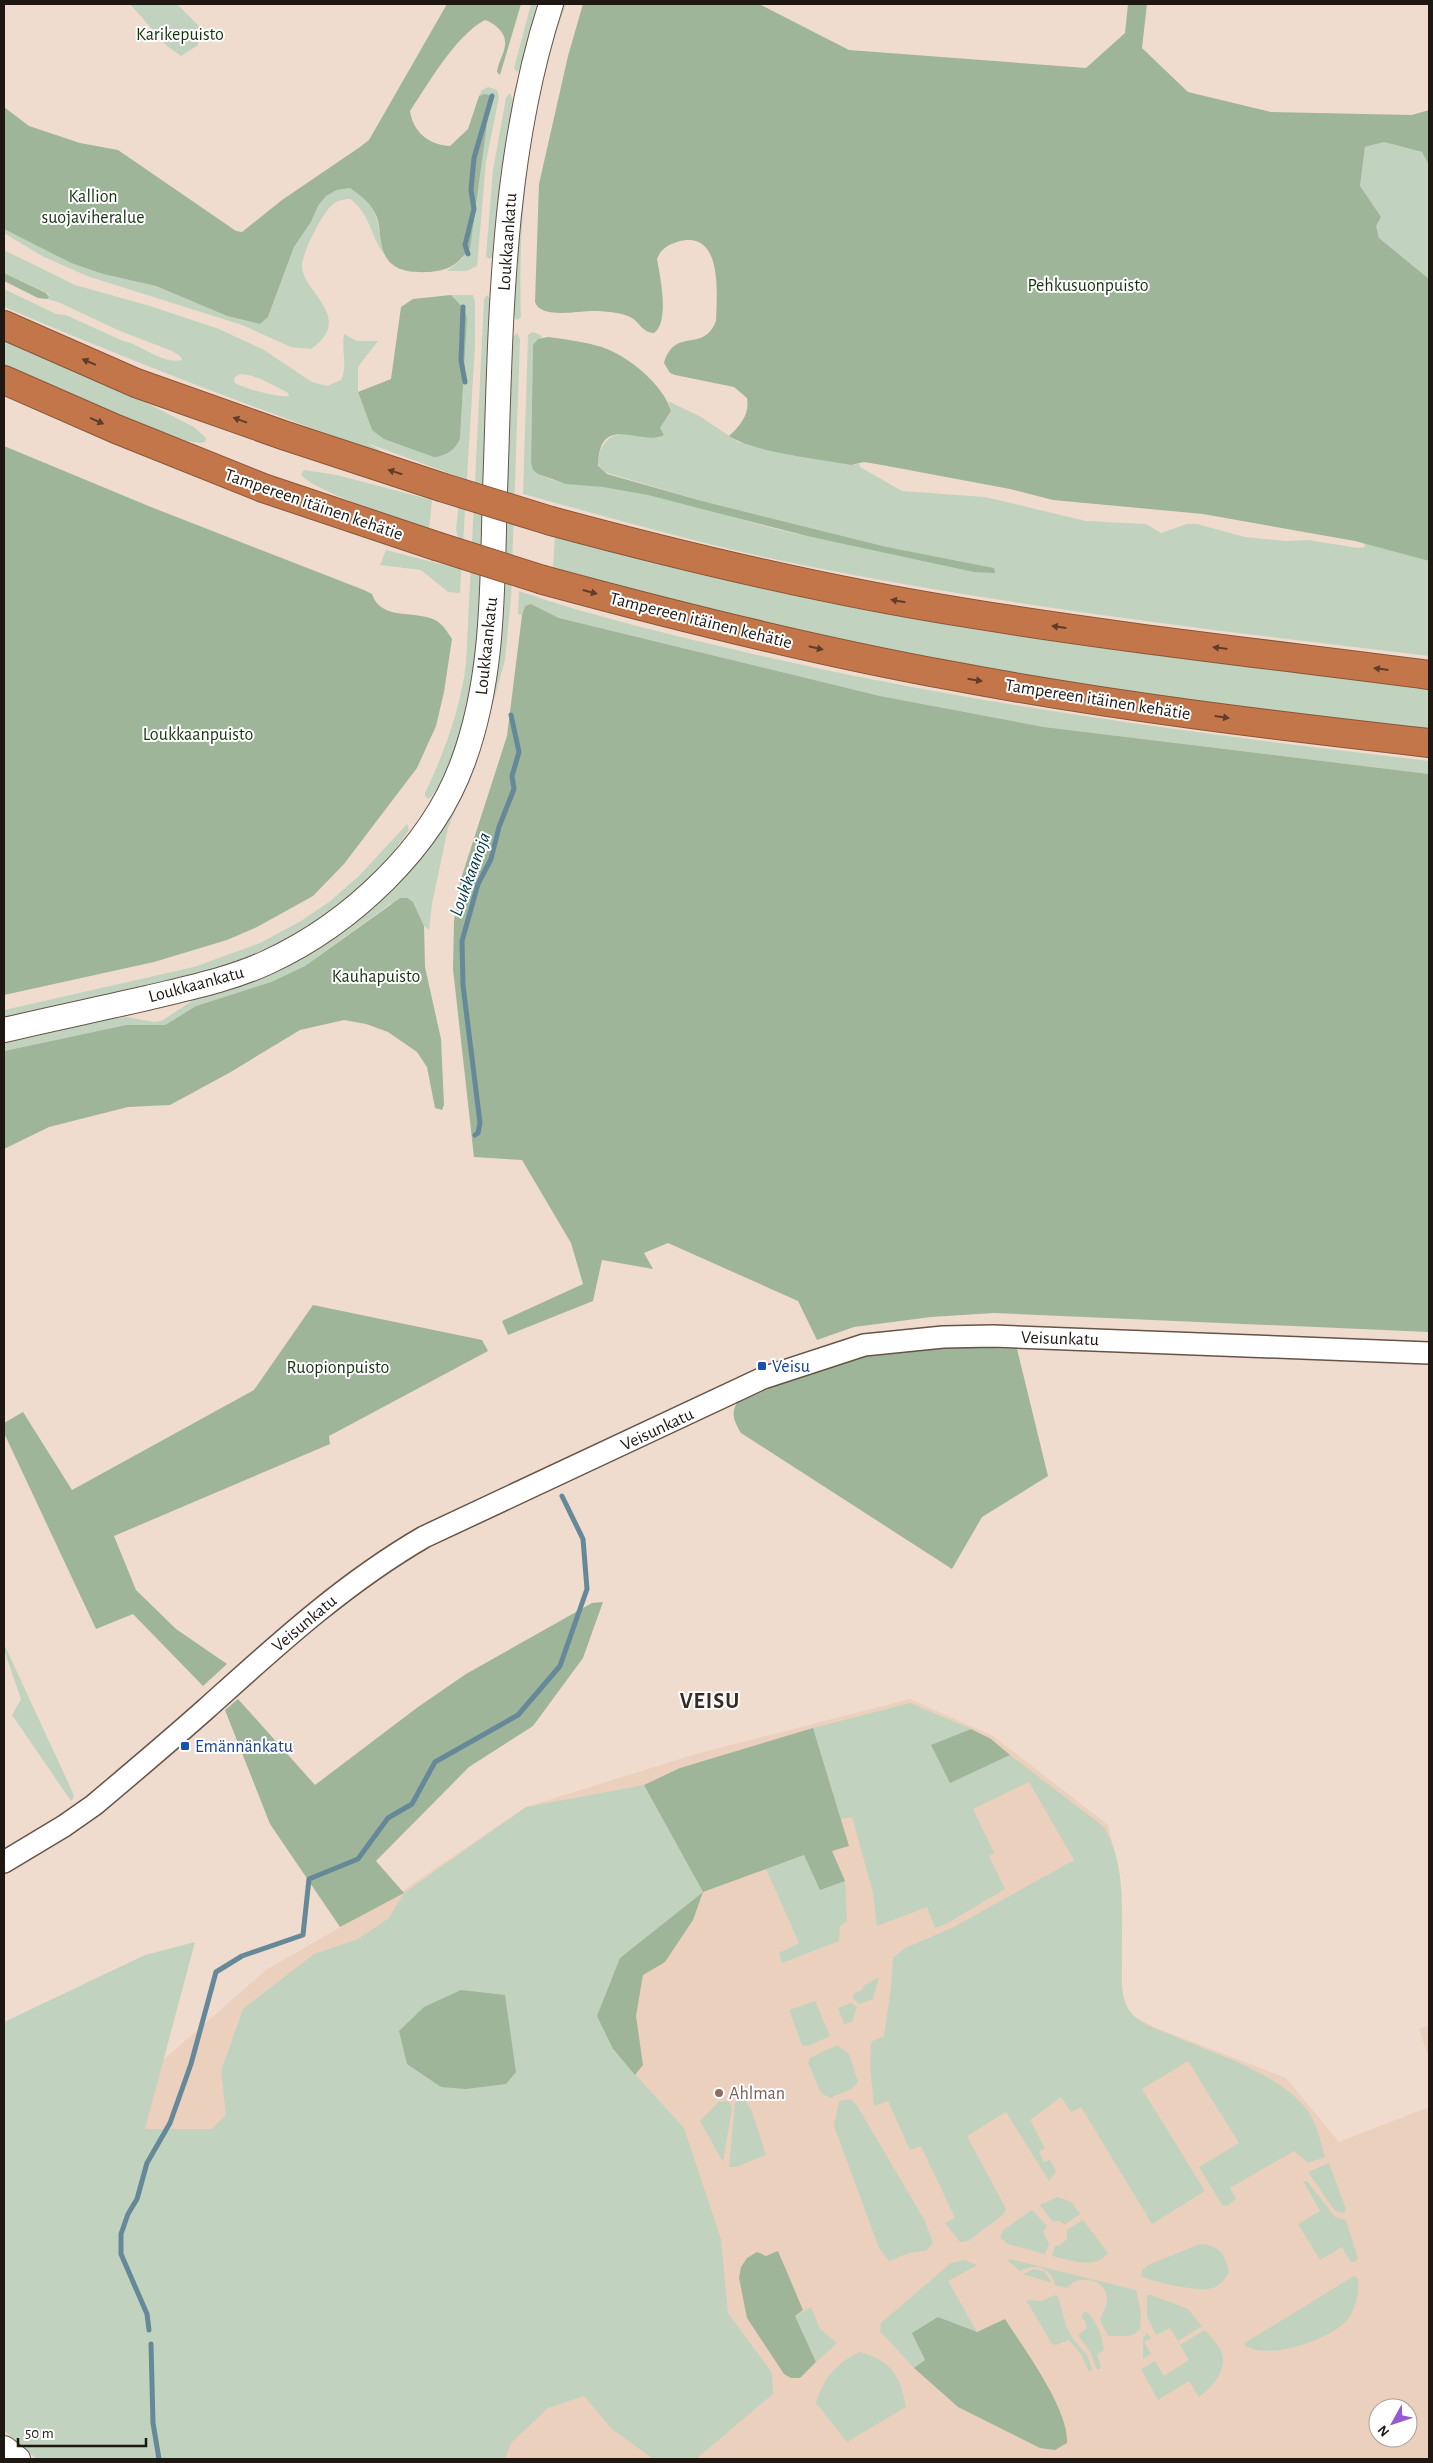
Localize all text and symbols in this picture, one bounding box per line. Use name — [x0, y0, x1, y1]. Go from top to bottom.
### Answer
park label: Karikepuisto — [136, 26, 224, 44]
park label: Kallion suojaviheralue — [42, 188, 145, 227]
street label: Loukkaankatu — [496, 192, 520, 292]
park label: Pehkusuonpuisto — [1027, 277, 1149, 295]
one-way arrow — [82, 357, 96, 365]
one-way arrow — [233, 416, 248, 423]
one-way arrow — [89, 417, 104, 425]
street label: Tampereen itäinen kehätie — [222, 466, 405, 544]
one-way arrow — [387, 468, 402, 475]
one-way arrow — [583, 589, 598, 597]
street label: Tampereen itäinen kehätie — [608, 590, 794, 652]
street label: Loukkaankatu — [473, 596, 501, 696]
one-way arrow — [891, 597, 906, 605]
one-way arrow — [1050, 623, 1066, 631]
one-way arrow — [808, 644, 823, 652]
one-way arrow — [1211, 644, 1227, 652]
one-way arrow — [1373, 664, 1389, 672]
one-way arrow — [967, 676, 983, 684]
street label: Tampereen itäinen kehätie — [1004, 676, 1192, 724]
one-way arrow — [1215, 713, 1231, 721]
park label: Loukkaanpuisto — [143, 726, 254, 744]
water label: Loukkaanoja — [446, 830, 494, 919]
street label: Loukkaankatu — [147, 964, 246, 1006]
park label: Kauhapuisto — [332, 968, 420, 986]
street label: Veisunkatu — [1021, 1329, 1099, 1349]
place label: Veisu — [772, 1358, 810, 1376]
park label: Ruopionpuisto — [287, 1359, 390, 1377]
marker: Veisu — [756, 1360, 768, 1372]
street label: Veisunkatu — [618, 1405, 697, 1455]
street label: Veisunkatu — [269, 1592, 340, 1656]
district label: VEISU — [680, 1690, 740, 1712]
place label: Emännänkatu — [195, 1738, 293, 1756]
marker: Emännänkatu — [179, 1740, 191, 1752]
place label: Ahlman — [729, 2085, 785, 2103]
marker: Ahlman — [713, 2087, 725, 2099]
north arrow — [1368, 2398, 1418, 2448]
scale bar — [18, 2416, 145, 2448]
text: N — [1375, 2422, 1392, 2439]
text: 50 m — [25, 2426, 54, 2441]

